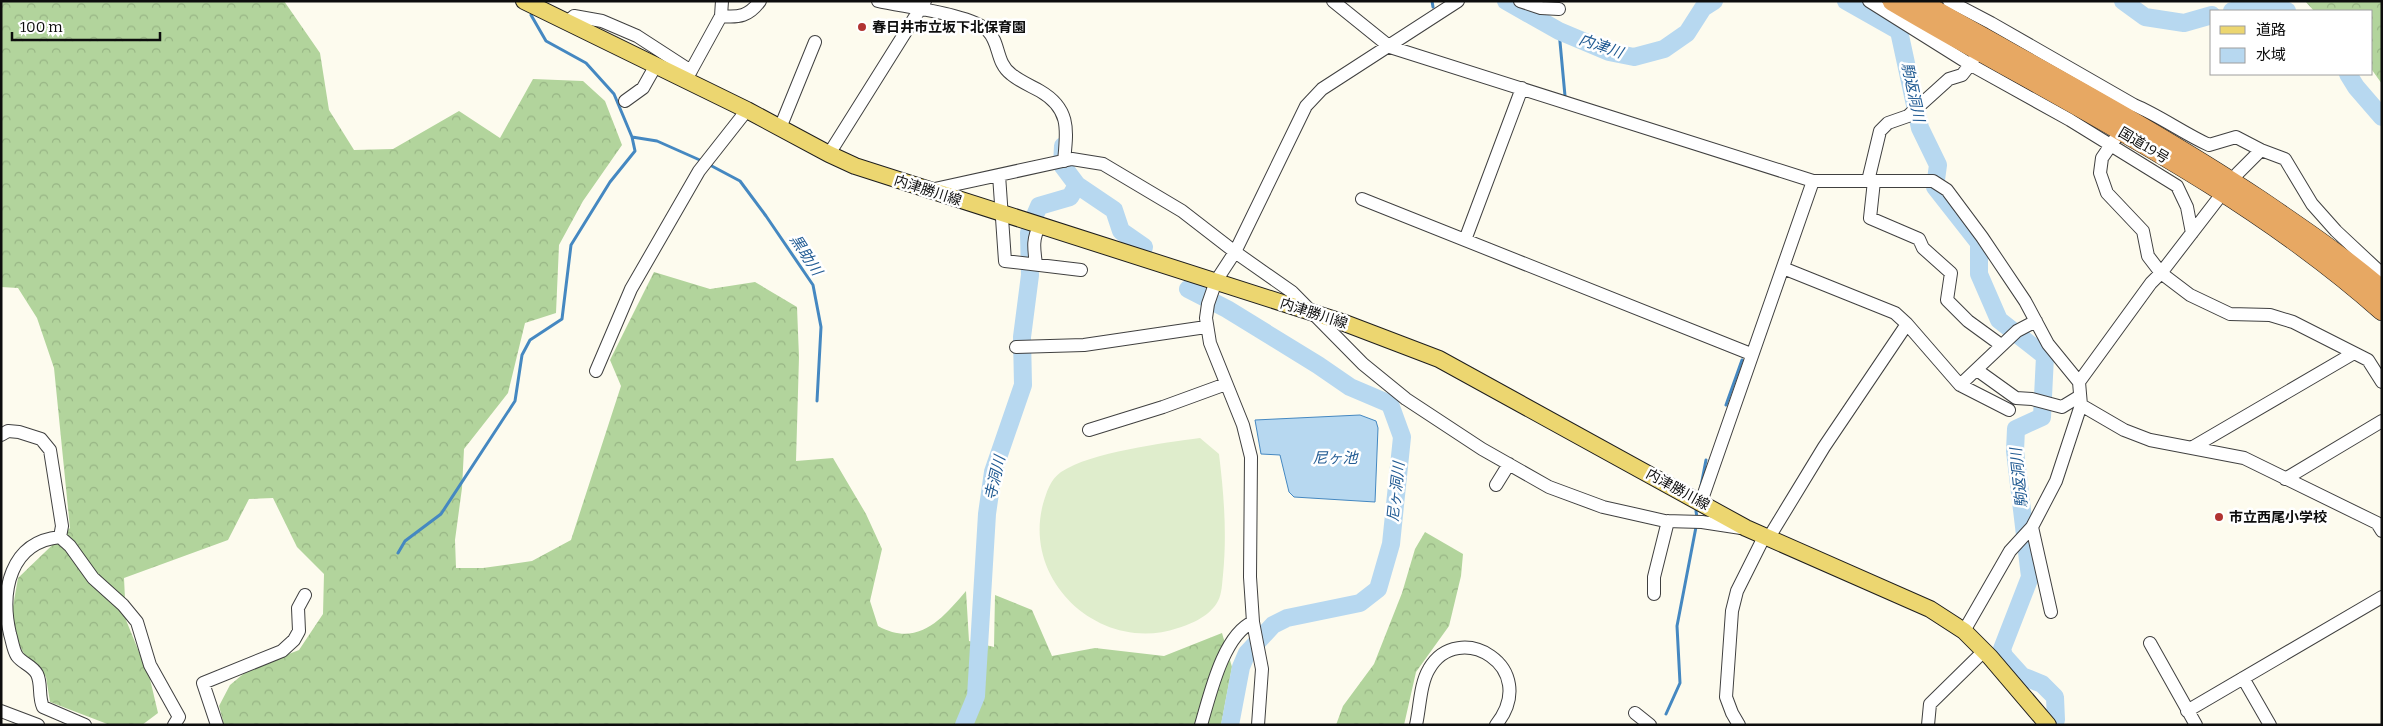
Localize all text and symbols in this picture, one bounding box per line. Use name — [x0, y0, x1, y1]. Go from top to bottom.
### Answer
scale bar — [12, 10, 160, 42]
legend — [2210, 10, 2373, 75]
text: 100 m — [20, 18, 63, 36]
place label: 春日井市立坂下北保育園 — [872, 19, 1026, 36]
marker: 春日井市立坂下北保育園 — [856, 21, 868, 33]
text: 道路 — [2256, 21, 2286, 39]
water label: 内津川 — [1577, 30, 1627, 62]
text: 水域 — [2256, 46, 2286, 64]
water label: 駒返洞川 — [1898, 61, 1928, 125]
street label: 国道19号 — [2115, 124, 2172, 167]
street label: 内津勝川線 — [892, 172, 964, 209]
water label: 黒助川 — [786, 231, 827, 280]
street label: 内津勝川線 — [1278, 295, 1350, 332]
water label: 駒返洞川 — [2007, 445, 2031, 509]
water label: 尼ヶ池 — [1312, 449, 1359, 467]
water label: 寺洞川 — [981, 452, 1009, 502]
water label: 尼ヶ洞川 — [1384, 459, 1408, 523]
street label: 内津勝川線 — [1643, 465, 1712, 514]
place label: 市立西尾小学校 — [2229, 509, 2327, 526]
marker: 市立西尾小学校 — [2213, 511, 2225, 523]

